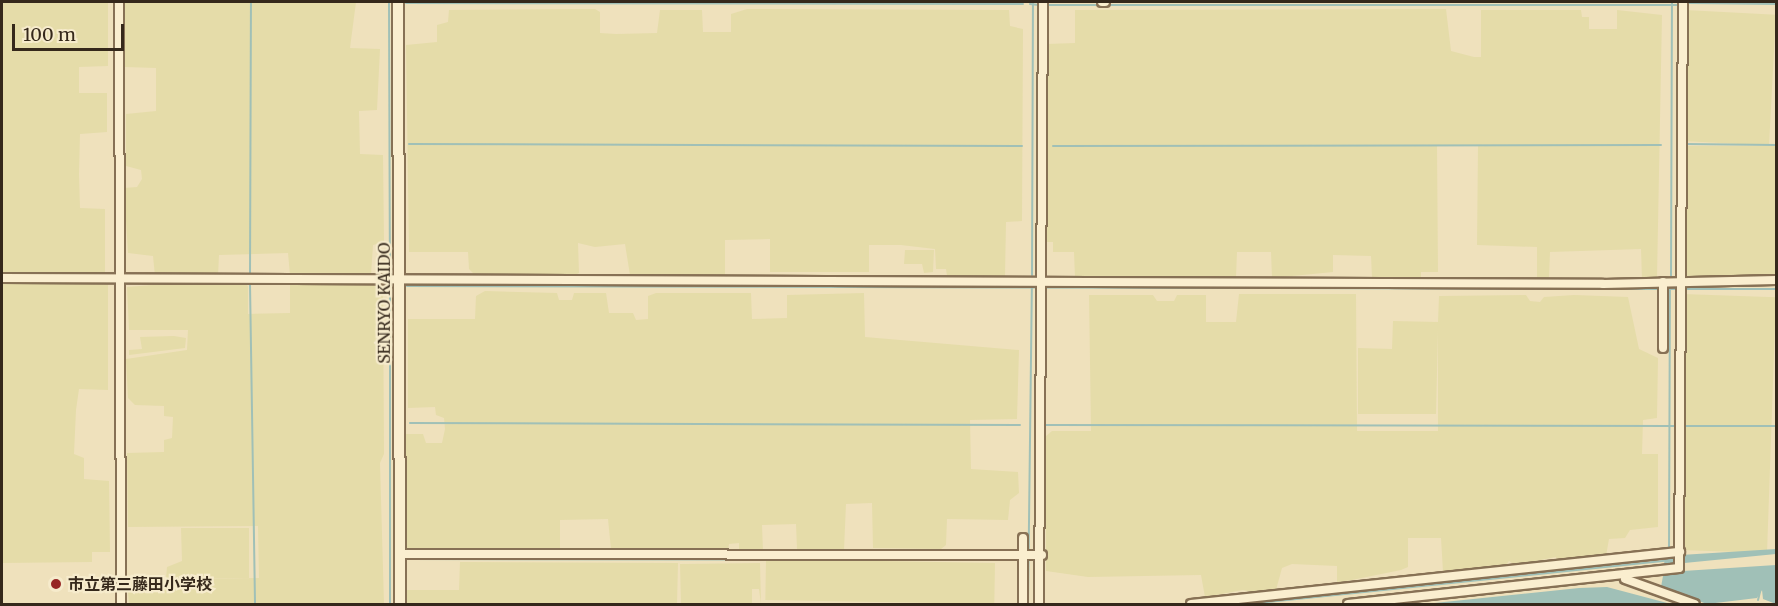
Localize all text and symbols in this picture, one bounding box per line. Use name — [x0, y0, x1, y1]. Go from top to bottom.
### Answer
scale bar — [15, 12, 128, 50]
text: 100 m — [23, 23, 76, 46]
street label: SENRYO KAIDO — [374, 242, 394, 364]
place label: 市立第三藤田小学校 — [68, 574, 212, 594]
marker: 市立第三藤田小学校 — [49, 577, 63, 591]

